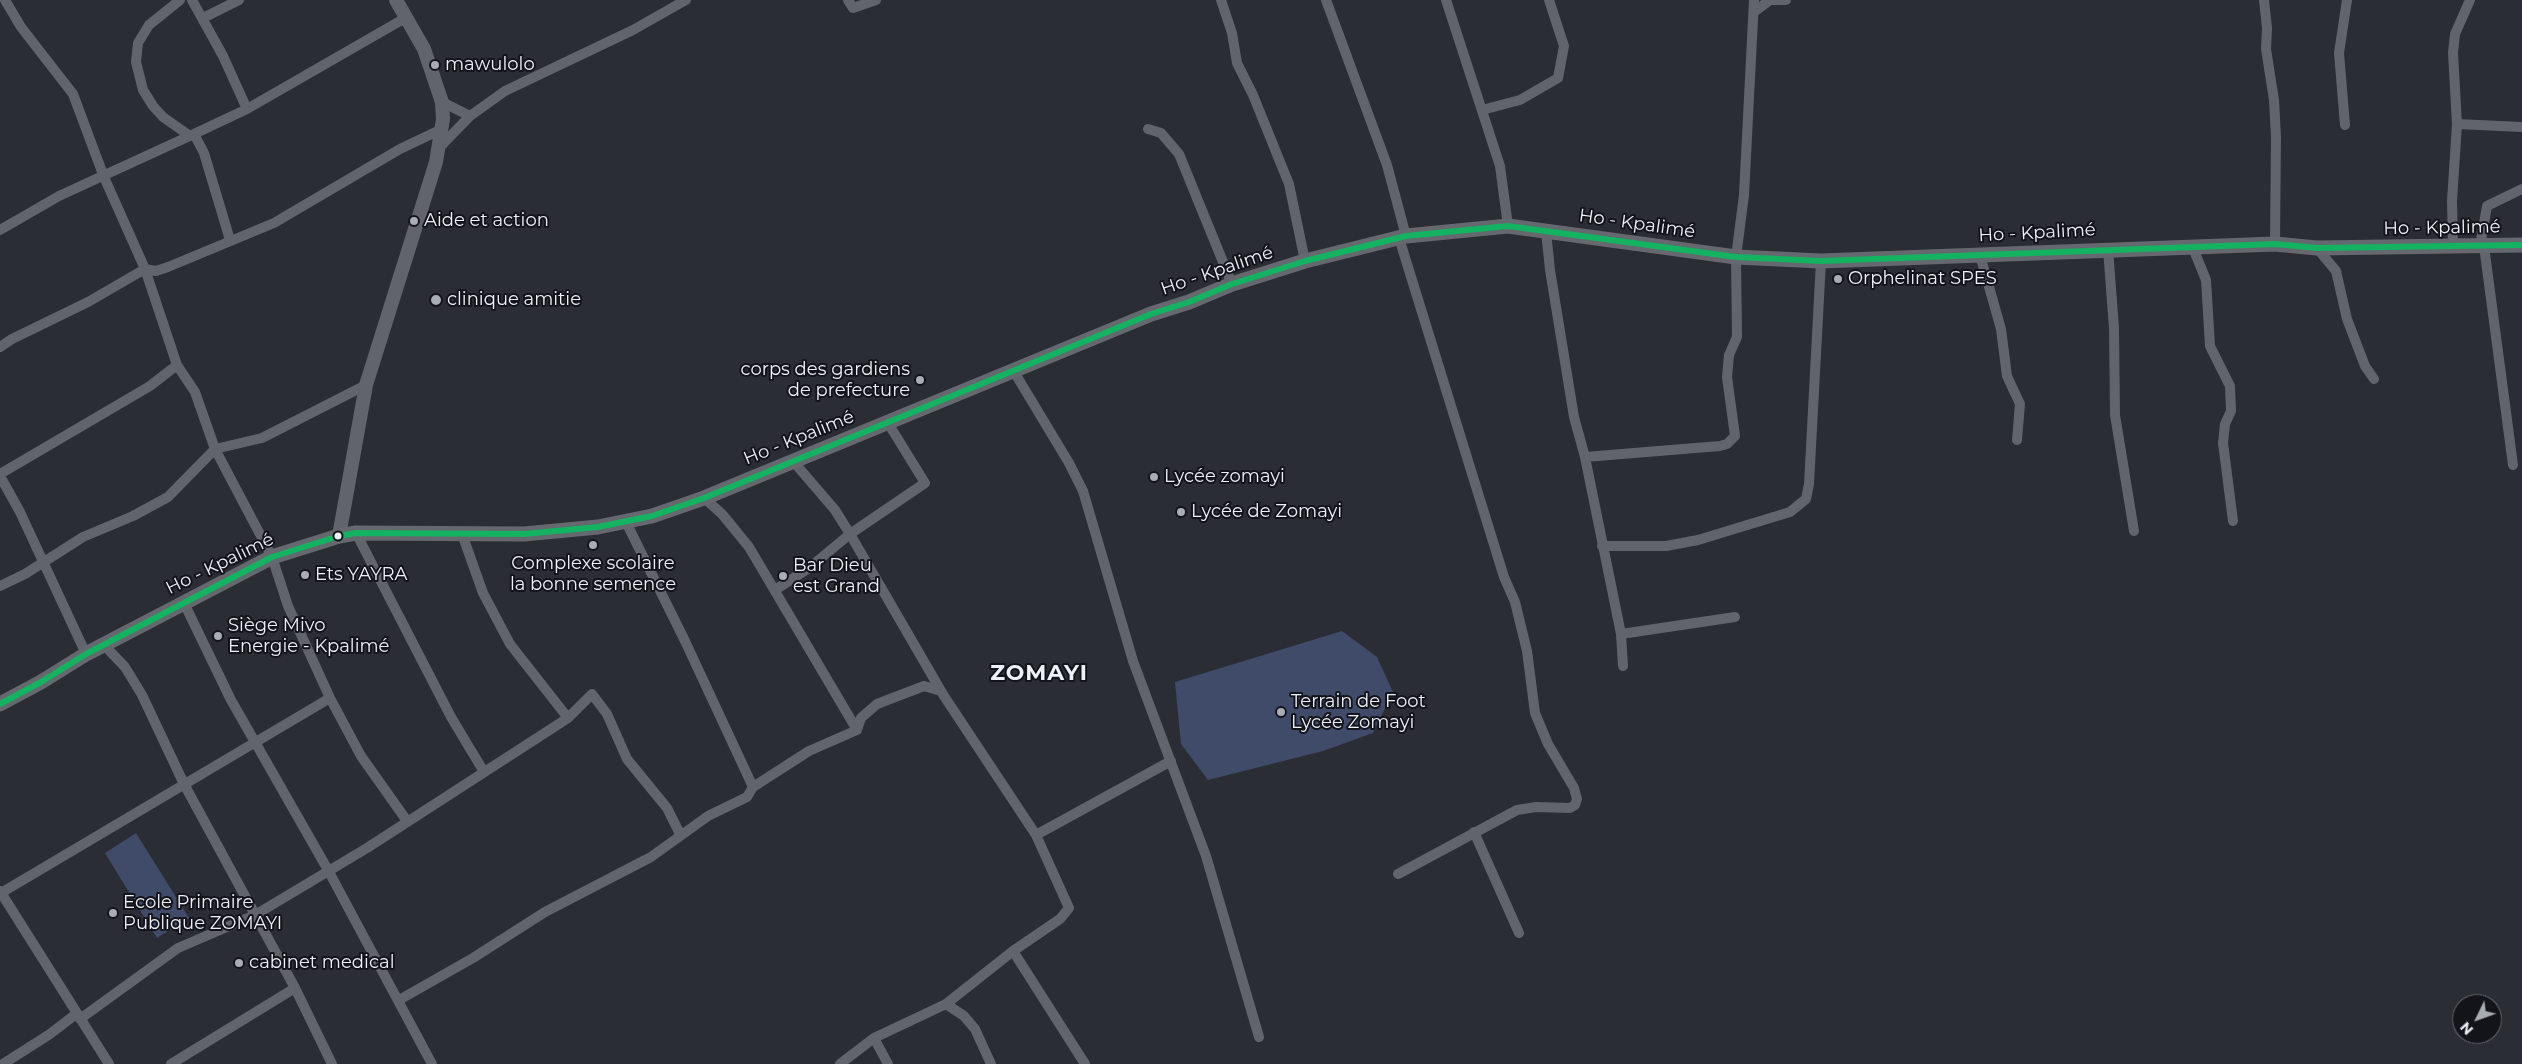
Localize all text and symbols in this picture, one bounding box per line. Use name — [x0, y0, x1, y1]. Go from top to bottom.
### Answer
place label: mawulolo — [445, 54, 535, 76]
marker: mawulolo — [429, 59, 441, 71]
street label: Ho - Kpalimé — [1577, 205, 1697, 243]
place label: Aide et action — [424, 210, 549, 232]
marker: Aide et action — [408, 215, 420, 227]
street label: Ho - Kpalimé — [2383, 216, 2501, 240]
street label: Ho - Kpalimé — [1978, 219, 2096, 247]
street label: Ho - Kpalimé — [1158, 242, 1276, 300]
place label: Orphelinat SPES — [1848, 268, 1997, 290]
marker: Orphelinat SPES — [1832, 273, 1844, 285]
place label: clinique amitie — [447, 289, 581, 311]
marker: clinique amitie — [429, 293, 443, 307]
place label: corps des gardiens de prefecture — [741, 359, 910, 402]
marker: corps des gardiens de prefecture — [914, 374, 926, 386]
street label: Ho - Kpalimé — [741, 406, 857, 470]
place label: Lycée zomayi — [1164, 466, 1285, 488]
marker: Lycée zomayi — [1148, 471, 1160, 483]
place label: Lycée de Zomayi — [1191, 501, 1342, 523]
marker: Lycée de Zomayi — [1175, 506, 1187, 518]
street label: Ho - Kpalimé — [163, 529, 277, 599]
unlabelled marker — [333, 531, 343, 541]
marker: Complexe scolaire la bonne semence — [587, 539, 599, 551]
place label: Complexe scolaire la bonne semence — [510, 553, 676, 596]
place label: Bar Dieu est Grand — [793, 555, 880, 598]
place label: Ets YAYRA — [315, 564, 407, 586]
marker: Ets YAYRA — [299, 569, 311, 581]
marker: Bar Dieu est Grand — [777, 570, 789, 582]
place label: Siège Mivo Energie - Kpalimé — [228, 615, 389, 658]
marker: Siège Mivo Energie - Kpalimé — [212, 630, 224, 642]
district label: ZOMAYI — [989, 661, 1089, 687]
place label: Terrain de Foot Lycée Zomayi — [1291, 691, 1426, 734]
marker: Terrain de Foot Lycée Zomayi — [1275, 706, 1287, 718]
place label: Ecole Primaire Publique ZOMAYI — [123, 892, 282, 934]
marker: Ecole Primaire Publique ZOMAYI — [107, 907, 119, 919]
place label: cabinet medical — [249, 952, 394, 974]
marker: cabinet medical — [233, 957, 245, 969]
north arrow — [2452, 994, 2502, 1044]
text: N — [2456, 1018, 2477, 1039]

